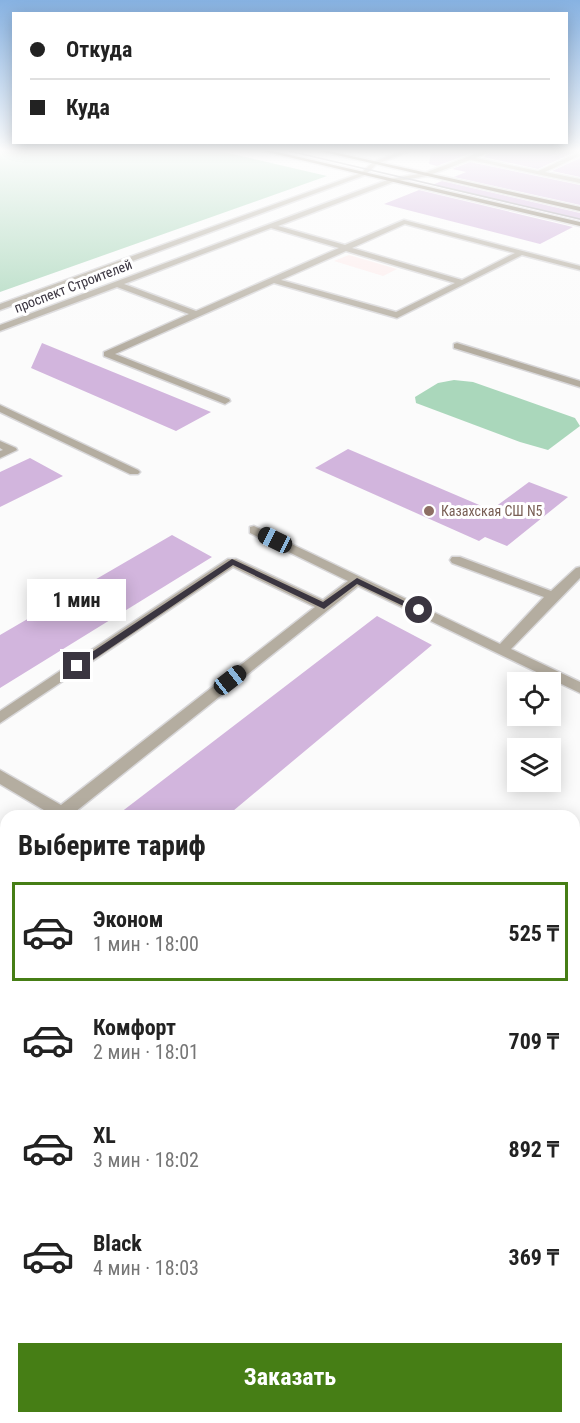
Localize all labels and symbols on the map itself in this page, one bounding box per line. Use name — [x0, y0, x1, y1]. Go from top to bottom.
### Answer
street label: проспект Строителей — [12, 256, 134, 316]
place label: Казахская СШ N5 — [441, 503, 543, 519]
marker: Казахская СШ N5 — [422, 504, 436, 518]
car — [255, 524, 295, 556]
callout: 1 мин — [28, 579, 127, 621]
route start — [405, 596, 432, 623]
route end — [63, 652, 90, 679]
car — [210, 662, 250, 698]

